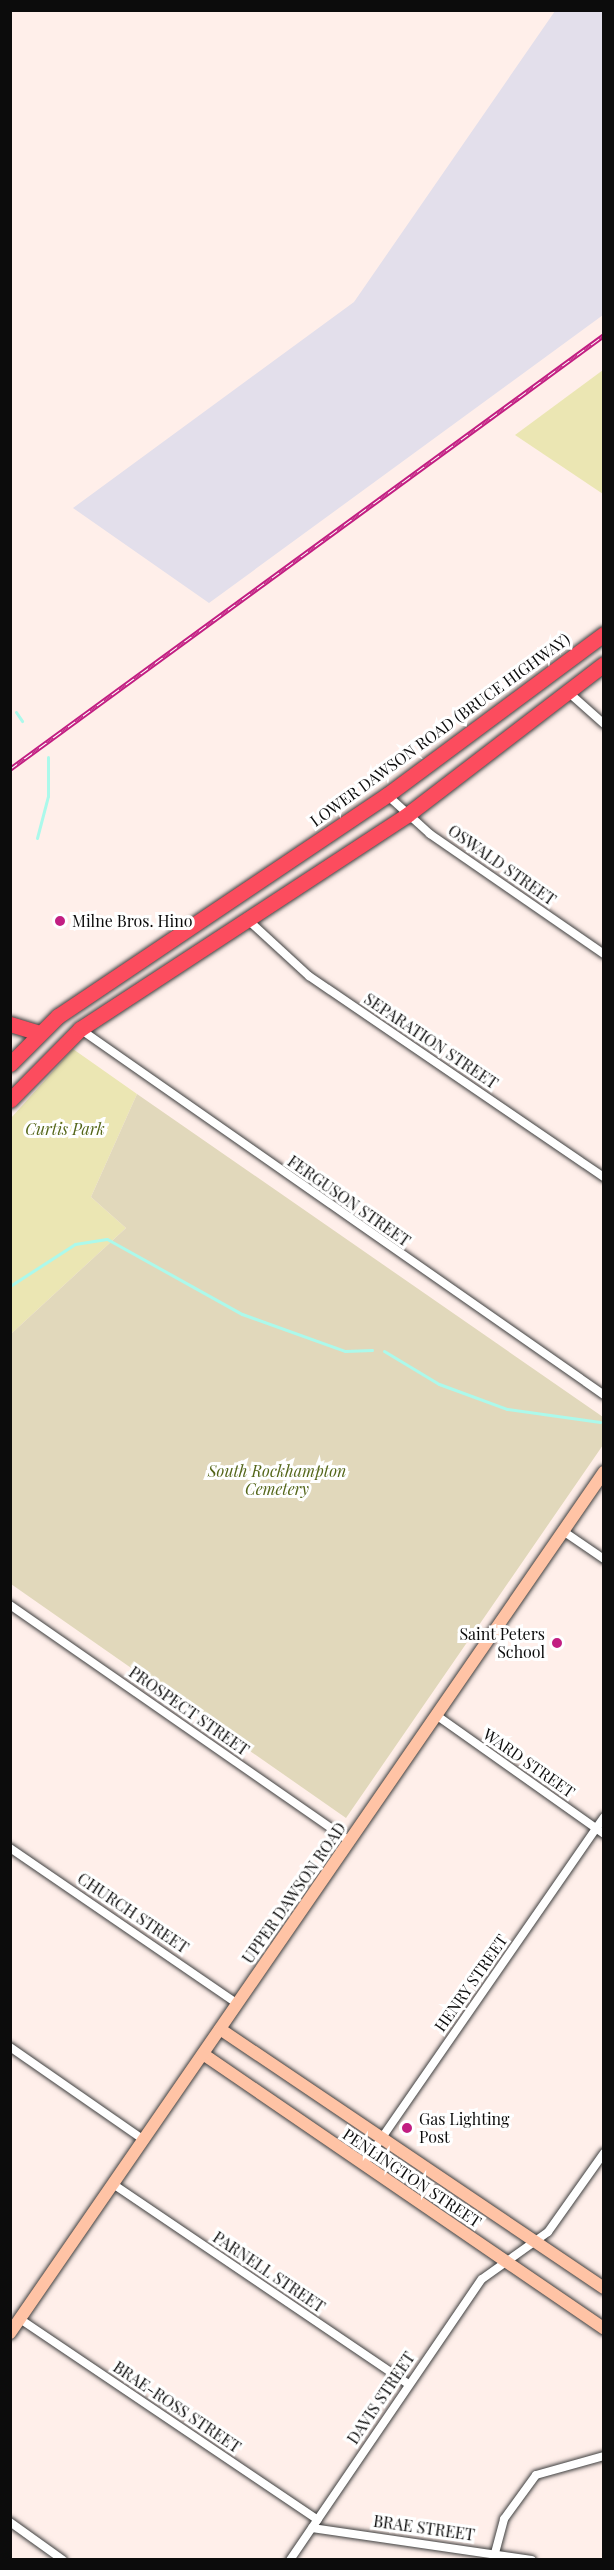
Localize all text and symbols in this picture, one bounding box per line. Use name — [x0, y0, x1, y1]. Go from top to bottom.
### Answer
street label: LOWER DAWSON ROAD (BRUCE HIGHWAY) — [306, 629, 574, 831]
street label: OSWALD STREET — [444, 821, 560, 909]
place label: Milne Bros. Hino — [72, 911, 193, 931]
marker: Milne Bros. Hino — [53, 914, 67, 928]
street label: SEPARATION STREET — [361, 989, 501, 1093]
park label: Curtis Park — [25, 1119, 105, 1139]
street label: FERGUSON STREET — [284, 1151, 414, 1251]
park label: South Rockhampton Cemetery — [208, 1461, 346, 1499]
place label: Saint Peters School — [459, 1624, 545, 1662]
marker: Saint Peters School — [550, 1636, 564, 1650]
street label: PROSPECT STREET — [125, 1662, 253, 1760]
street label: WARD STREET — [479, 1724, 579, 1802]
street label: UPPER DAWSON ROAD — [238, 1819, 350, 1967]
street label: CHURCH STREET — [74, 1869, 192, 1957]
street label: HENRY STREET — [430, 1931, 512, 2035]
place label: Gas Lighting Post — [419, 2109, 509, 2147]
marker: Gas Lighting Post — [400, 2121, 414, 2135]
street label: PENLINGTON STREET — [339, 2124, 485, 2232]
street label: PARNELL STREET — [209, 2227, 329, 2317]
street label: DAVIS STREET — [343, 2348, 419, 2448]
street label: BRAE-ROSS STREET — [110, 2357, 244, 2457]
street label: BRAE STREET — [372, 2511, 476, 2545]

